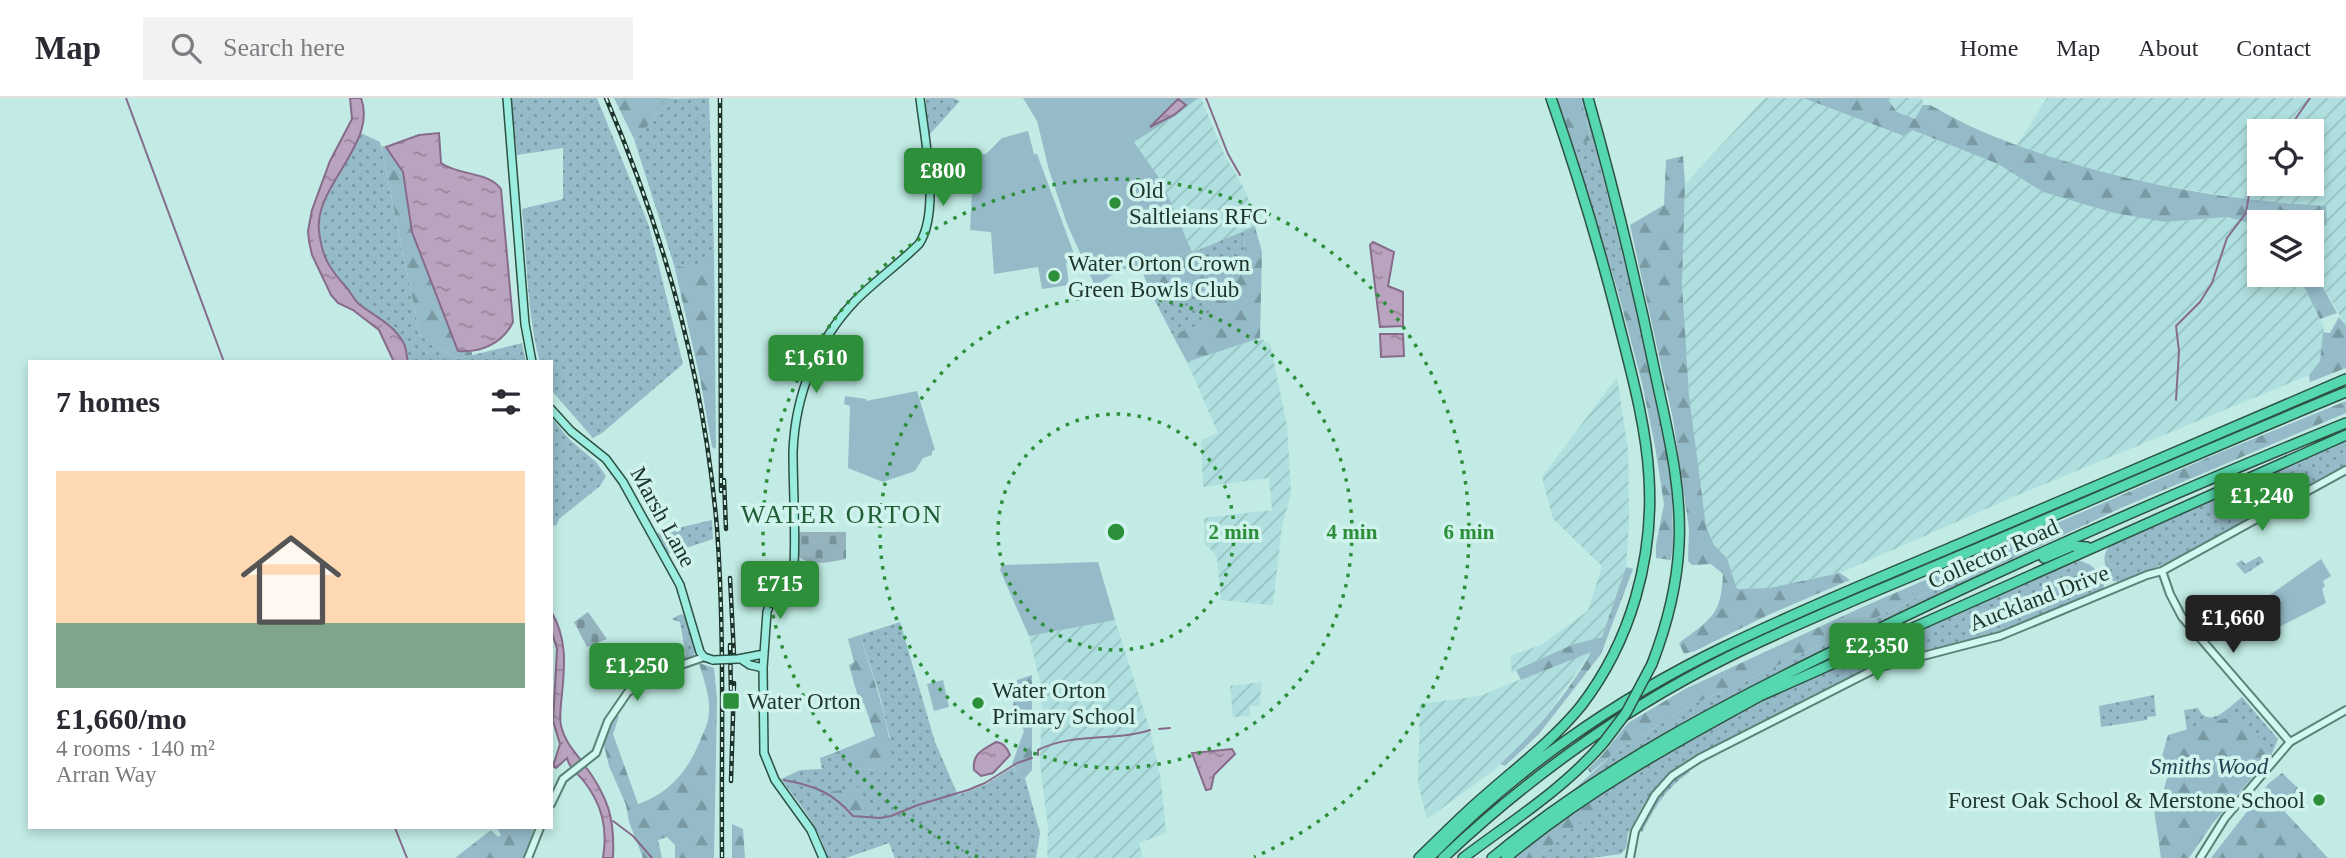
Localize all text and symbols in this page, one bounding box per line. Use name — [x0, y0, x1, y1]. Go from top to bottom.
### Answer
search box — [143, 17, 633, 80]
icon: search — [167, 29, 205, 67]
text: Map — [35, 30, 101, 66]
text: Search here — [223, 33, 345, 62]
text: Home — [1960, 35, 2018, 61]
text: Map — [2056, 35, 2100, 61]
text: About — [2138, 35, 2198, 61]
text: Contact — [2236, 35, 2311, 61]
map controls — [2247, 119, 2324, 287]
button: locate — [2247, 119, 2324, 196]
pin: £800 — [902, 148, 984, 208]
text: £800 — [920, 158, 966, 183]
place label: Old Saltleians RFC — [1129, 178, 1268, 229]
marker: Old Saltleians RFC — [1107, 195, 1123, 211]
button: layers — [2247, 210, 2324, 287]
place label: Water Orton Crown Green Bowls Club — [1068, 251, 1251, 302]
marker: Water Orton Crown Green Bowls Club — [1046, 268, 1062, 284]
pin: £1,610 — [759, 336, 873, 395]
text: £1,610 — [784, 345, 848, 370]
icon: filters — [487, 383, 525, 421]
text: 7 homes — [56, 385, 160, 418]
street label: Marsh Lane — [625, 463, 701, 571]
pin: £1,240 — [2205, 474, 2319, 533]
text: £1,240 — [2230, 483, 2294, 508]
district label: WATER ORTON — [741, 500, 943, 529]
street label: Collector Road — [1924, 514, 2062, 594]
icon: home — [228, 517, 354, 643]
centre of rings — [1104, 520, 1128, 544]
text: 2 min — [1209, 520, 1260, 544]
text: 4 min — [1327, 520, 1378, 544]
text: 6 min — [1444, 520, 1495, 544]
street label: Auckland Drive — [1966, 560, 2112, 636]
pin: £715 — [739, 561, 821, 621]
text: £715 — [757, 571, 803, 596]
pin: £1,660 — [2176, 596, 2290, 655]
text: £1,660 — [2201, 605, 2265, 630]
pin: £2,350 — [1820, 624, 1934, 683]
text: £2,350 — [1845, 633, 1909, 658]
pin: £1,250 — [580, 644, 694, 703]
text: £1,250 — [605, 653, 669, 678]
place label: Water Orton Primary School — [992, 678, 1136, 729]
place label: Water Orton — [747, 689, 861, 714]
marker: Water Orton — [721, 691, 741, 711]
marker: Water Orton Primary School — [970, 695, 986, 711]
text: £1,660/mo — [56, 702, 187, 735]
text: 4 rooms · 140 m² — [56, 736, 215, 761]
park label: Smiths Wood — [2150, 754, 2269, 779]
text: Arran Way — [56, 762, 157, 787]
place label: Forest Oak School & Merstone School — [1948, 788, 2305, 813]
marker: Forest Oak School & Merstone School — [2311, 792, 2327, 808]

